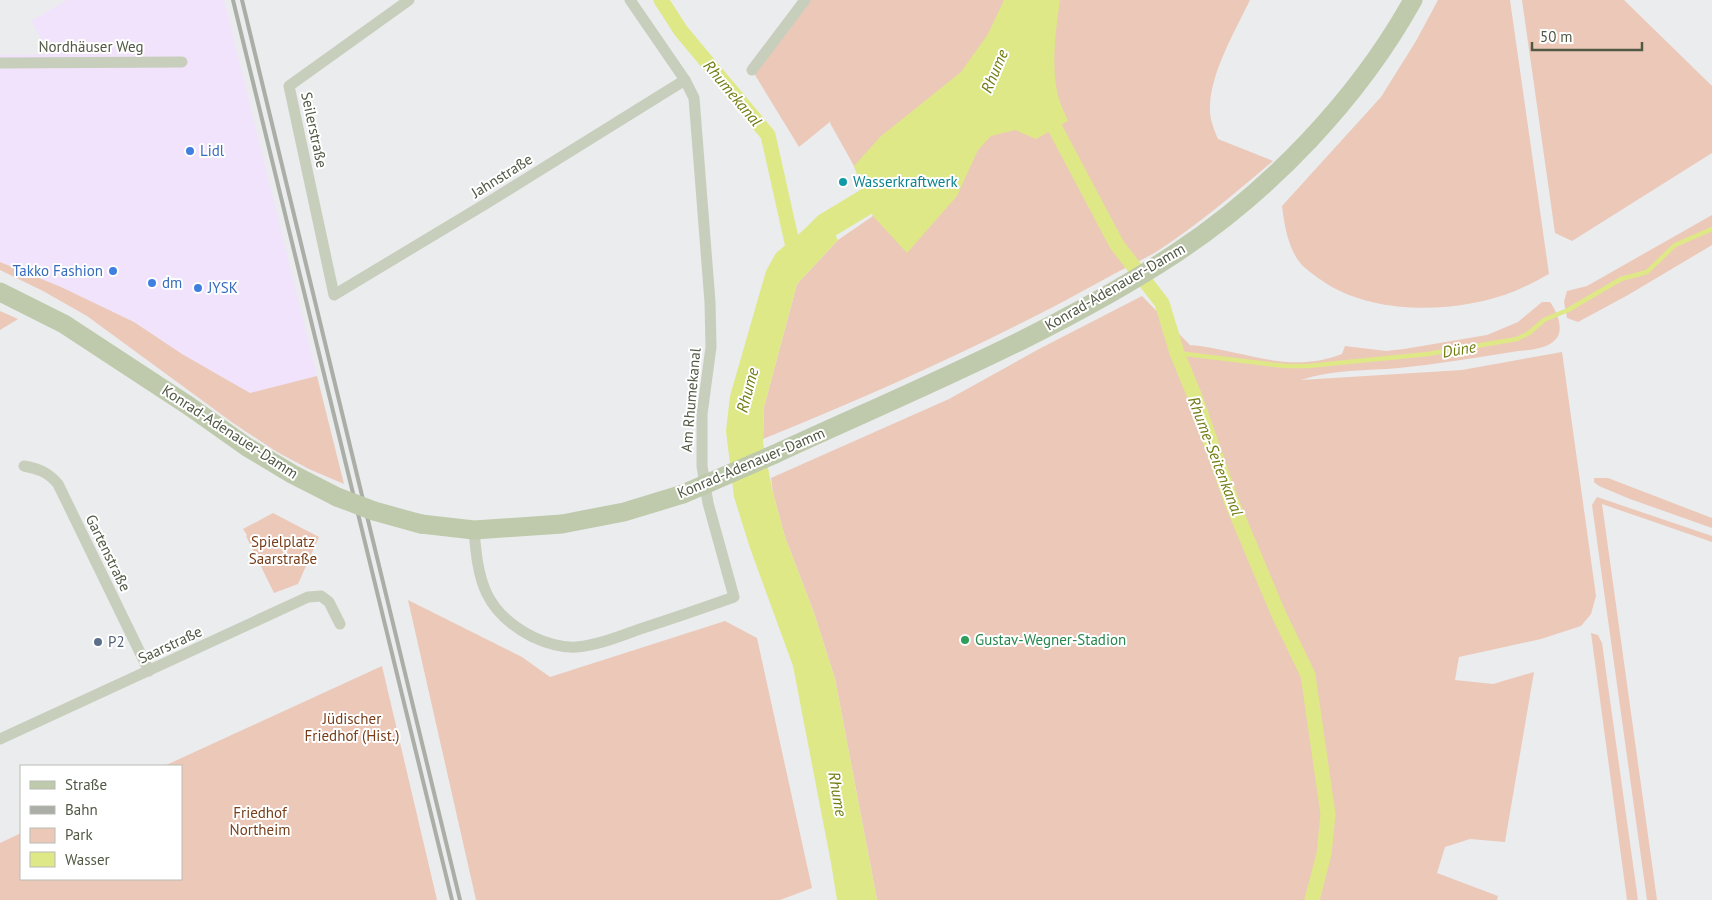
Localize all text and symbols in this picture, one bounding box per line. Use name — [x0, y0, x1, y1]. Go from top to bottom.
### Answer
scale bar — [1532, 20, 1642, 52]
text: 50 m — [1540, 27, 1573, 46]
street label: Nordhäuser Weg — [38, 37, 144, 56]
water label: Rhume — [976, 46, 1012, 96]
water label: Rhumekanal — [700, 56, 767, 131]
street label: Seilerstraße — [297, 90, 332, 170]
place label: Lidl — [200, 141, 225, 160]
marker: Lidl — [184, 145, 196, 157]
street label: Jahnstraße — [467, 149, 536, 202]
place label: Wasserkraftwerk — [853, 172, 959, 191]
marker: Wasserkraftwerk — [837, 176, 849, 188]
street label: Konrad-Adenauer-Damm — [1041, 239, 1188, 334]
place label: Takko Fashion — [13, 261, 103, 280]
marker: Takko Fashion — [107, 265, 119, 277]
place label: dm — [162, 273, 182, 292]
marker: dm — [146, 277, 158, 289]
place label: JYSK — [207, 278, 238, 297]
marker: JYSK — [192, 282, 204, 294]
water label: Düne — [1441, 336, 1478, 362]
street label: Am Rhumekanal — [676, 346, 705, 453]
water label: Rhume — [731, 365, 763, 414]
street label: Konrad-Adenauer-Damm — [159, 380, 302, 483]
water label: Rhume-Seitenkanal — [1184, 393, 1248, 519]
street label: Konrad-Adenauer-Damm — [674, 423, 828, 502]
street label: Gartenstraße — [82, 511, 135, 594]
park label: Spielplatz Saarstraße — [249, 532, 317, 568]
street label: Saarstraße — [135, 621, 205, 668]
place label: Gustav-Wegner-Stadion — [975, 630, 1126, 649]
place label: P2 — [108, 632, 125, 651]
marker: Gustav-Wegner-Stadion — [959, 634, 971, 646]
marker: P2 — [92, 636, 104, 648]
park label: Jüdischer Friedhof (Hist.) — [305, 709, 399, 745]
legend — [20, 765, 182, 880]
water label: Rhume — [824, 770, 852, 819]
text: Straße — [65, 775, 107, 794]
text: Bahn — [65, 800, 98, 819]
park label: Friedhof Northeim — [230, 803, 290, 839]
text: Park — [65, 825, 93, 844]
text: Wasser — [65, 850, 110, 869]

